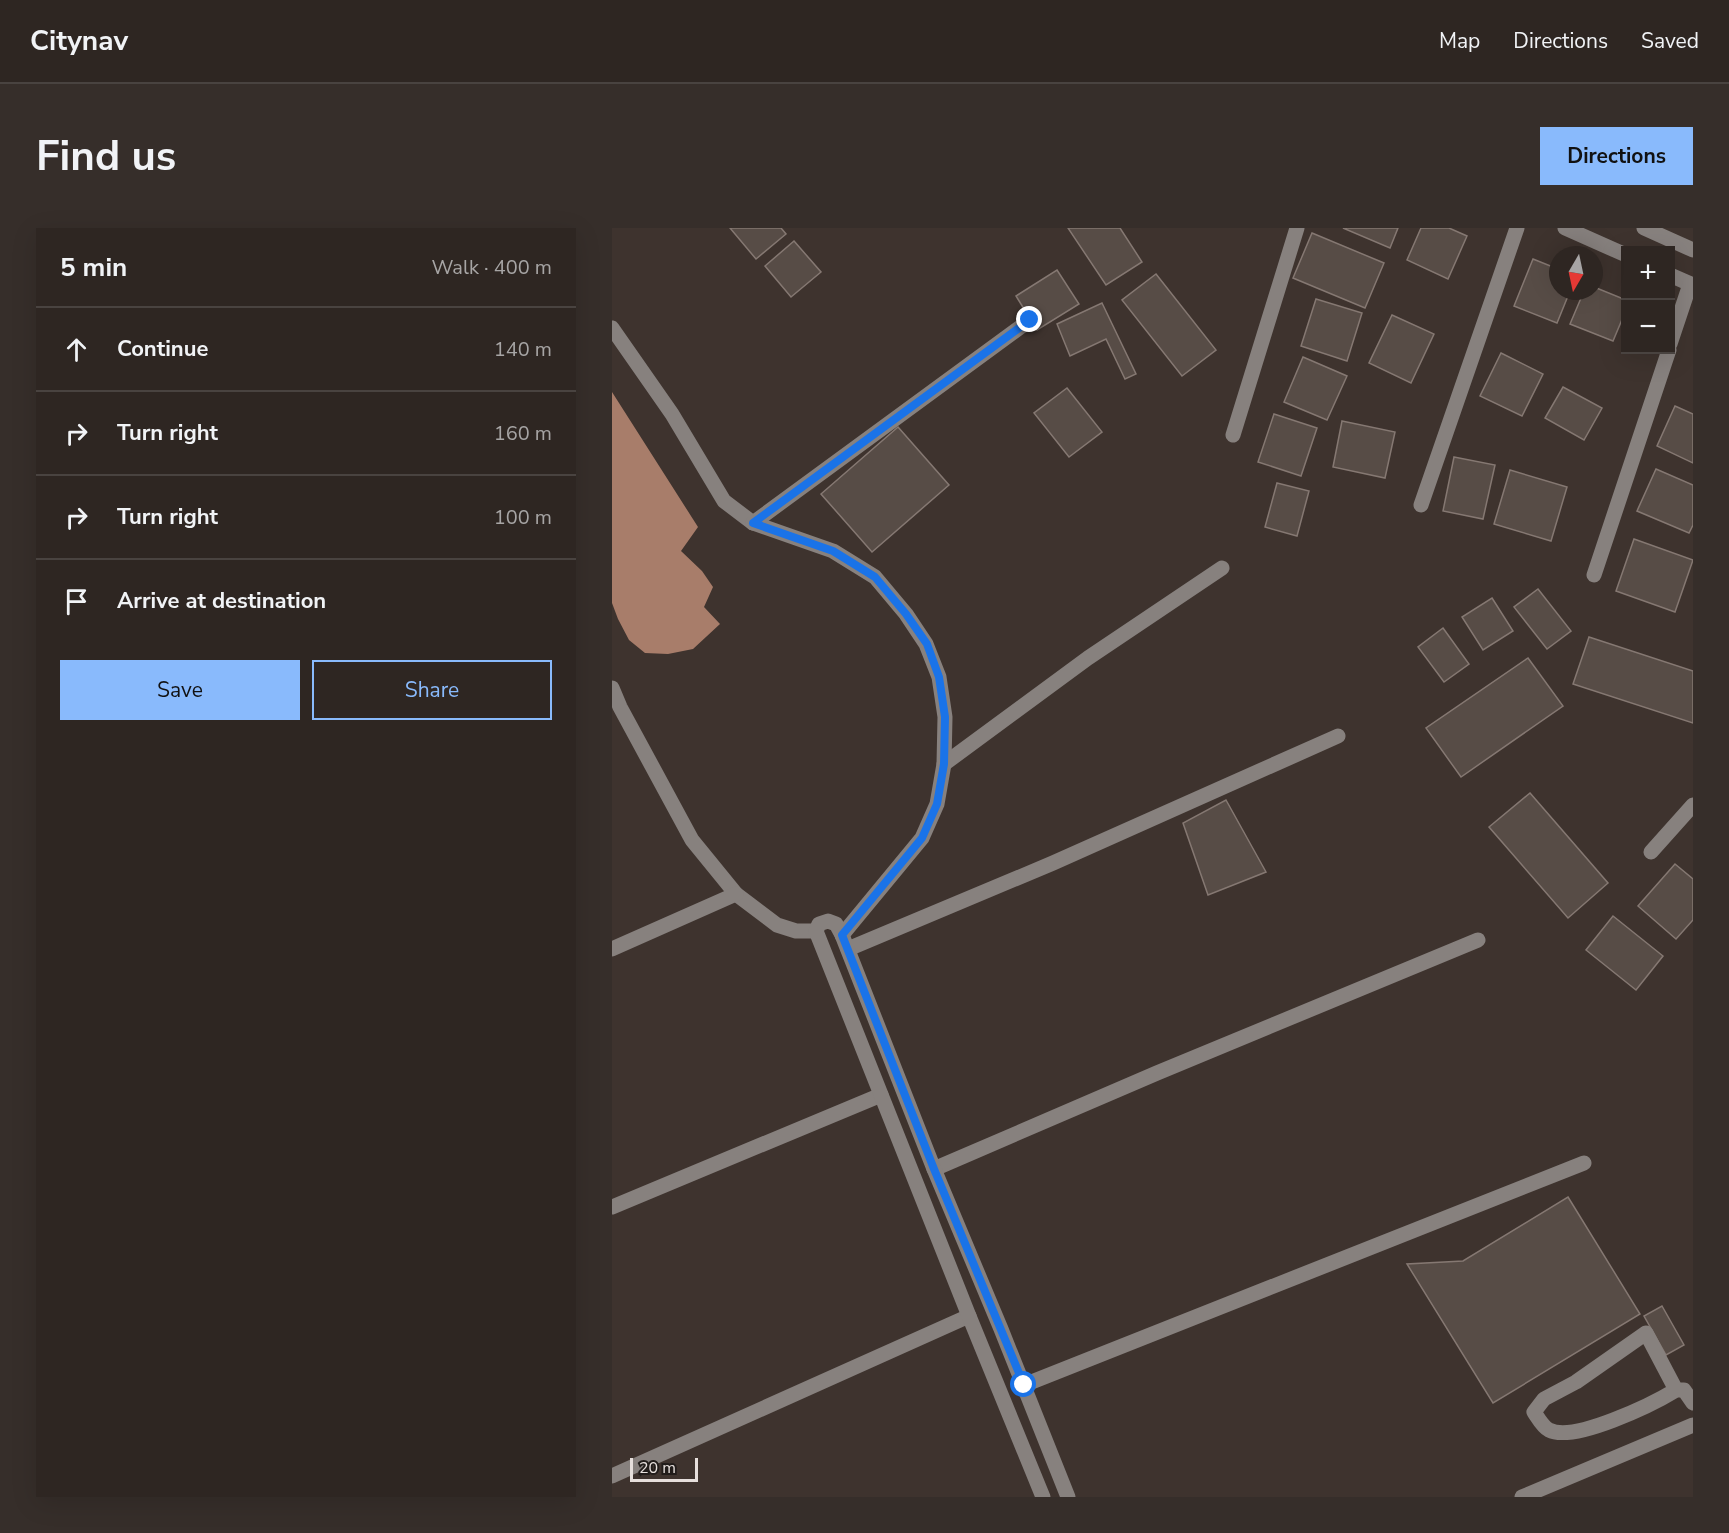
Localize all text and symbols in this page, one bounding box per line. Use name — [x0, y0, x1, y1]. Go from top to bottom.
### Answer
text: Citynav — [30, 22, 128, 60]
text: Map — [1439, 27, 1480, 55]
text: Directions — [1513, 27, 1608, 55]
text: Saved — [1641, 27, 1699, 55]
button: Directions — [1540, 127, 1693, 185]
text: Find us — [36, 128, 176, 185]
north arrow — [1549, 246, 1603, 300]
map controls — [1621, 246, 1675, 354]
button: + — [1621, 246, 1675, 300]
text: 5 min — [60, 250, 127, 285]
text: Walk · 400 m — [432, 254, 552, 281]
button: − — [1621, 300, 1675, 354]
route end — [1016, 306, 1042, 332]
icon: ahead — [60, 333, 93, 366]
text: Continue — [117, 334, 208, 364]
text: 140 m — [494, 336, 552, 363]
icon: right — [60, 417, 93, 450]
text: Turn right — [117, 418, 218, 448]
text: 160 m — [494, 420, 552, 447]
icon: right — [60, 501, 93, 534]
text: Turn right — [117, 502, 218, 532]
text: 100 m — [494, 504, 552, 531]
icon: arrive — [60, 585, 93, 618]
text: Arrive at destination — [117, 586, 326, 616]
button: Save — [60, 660, 300, 720]
button: Share — [312, 660, 552, 720]
route start — [1010, 1371, 1036, 1397]
scale bar — [630, 1455, 698, 1482]
text: 20 m — [639, 1457, 676, 1479]

